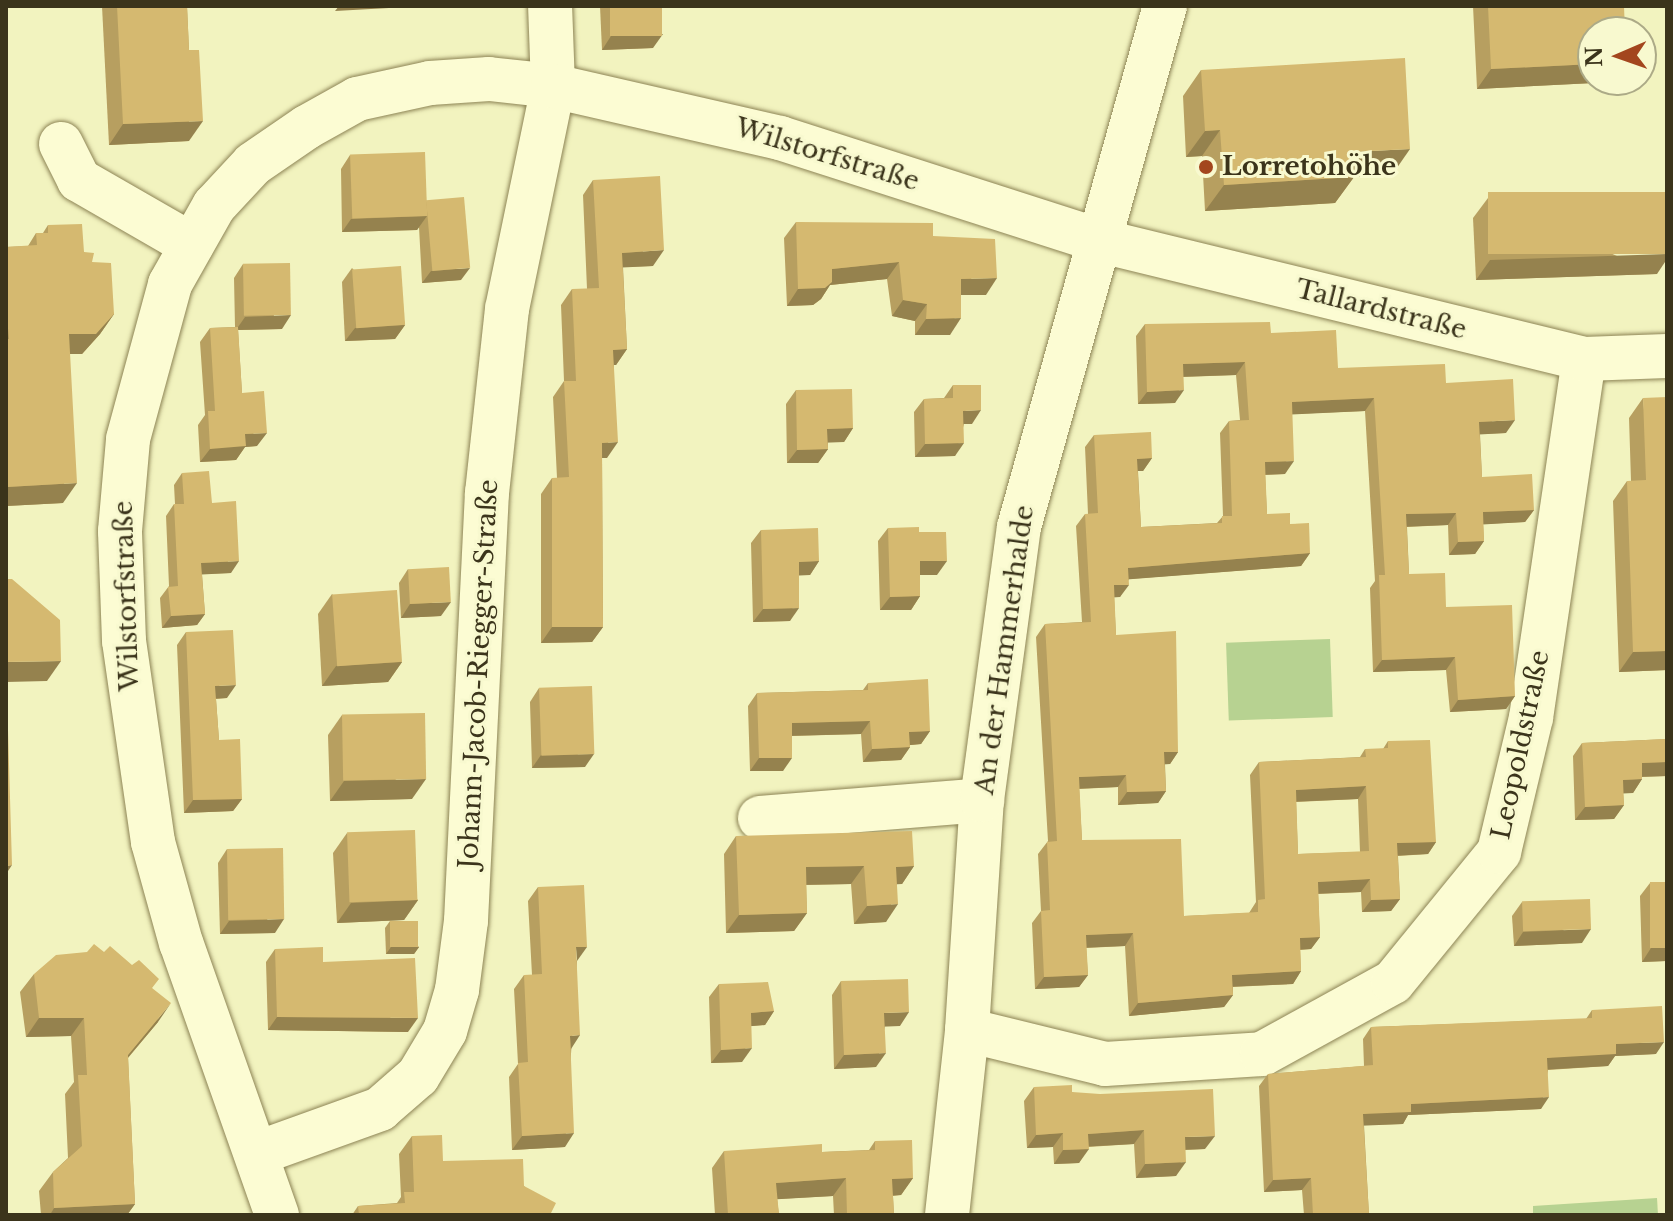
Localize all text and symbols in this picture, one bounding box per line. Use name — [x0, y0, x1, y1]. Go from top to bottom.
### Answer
north arrow — [1577, 16, 1657, 96]
text: N — [1581, 46, 1608, 68]
street label: Wilstorfstraße — [731, 112, 923, 198]
place label: Lorretohöhe — [1222, 151, 1396, 183]
marker: Lorretohöhe — [1197, 158, 1215, 176]
street label: Tallardstraße — [1292, 274, 1470, 346]
street label: Johann-Jacob-Riegger-Straße — [453, 479, 505, 869]
street label: Wilstorfstraße — [108, 500, 146, 692]
street label: An der Hammerhalde — [969, 503, 1041, 797]
street label: Leopoldstraße — [1486, 648, 1556, 842]

